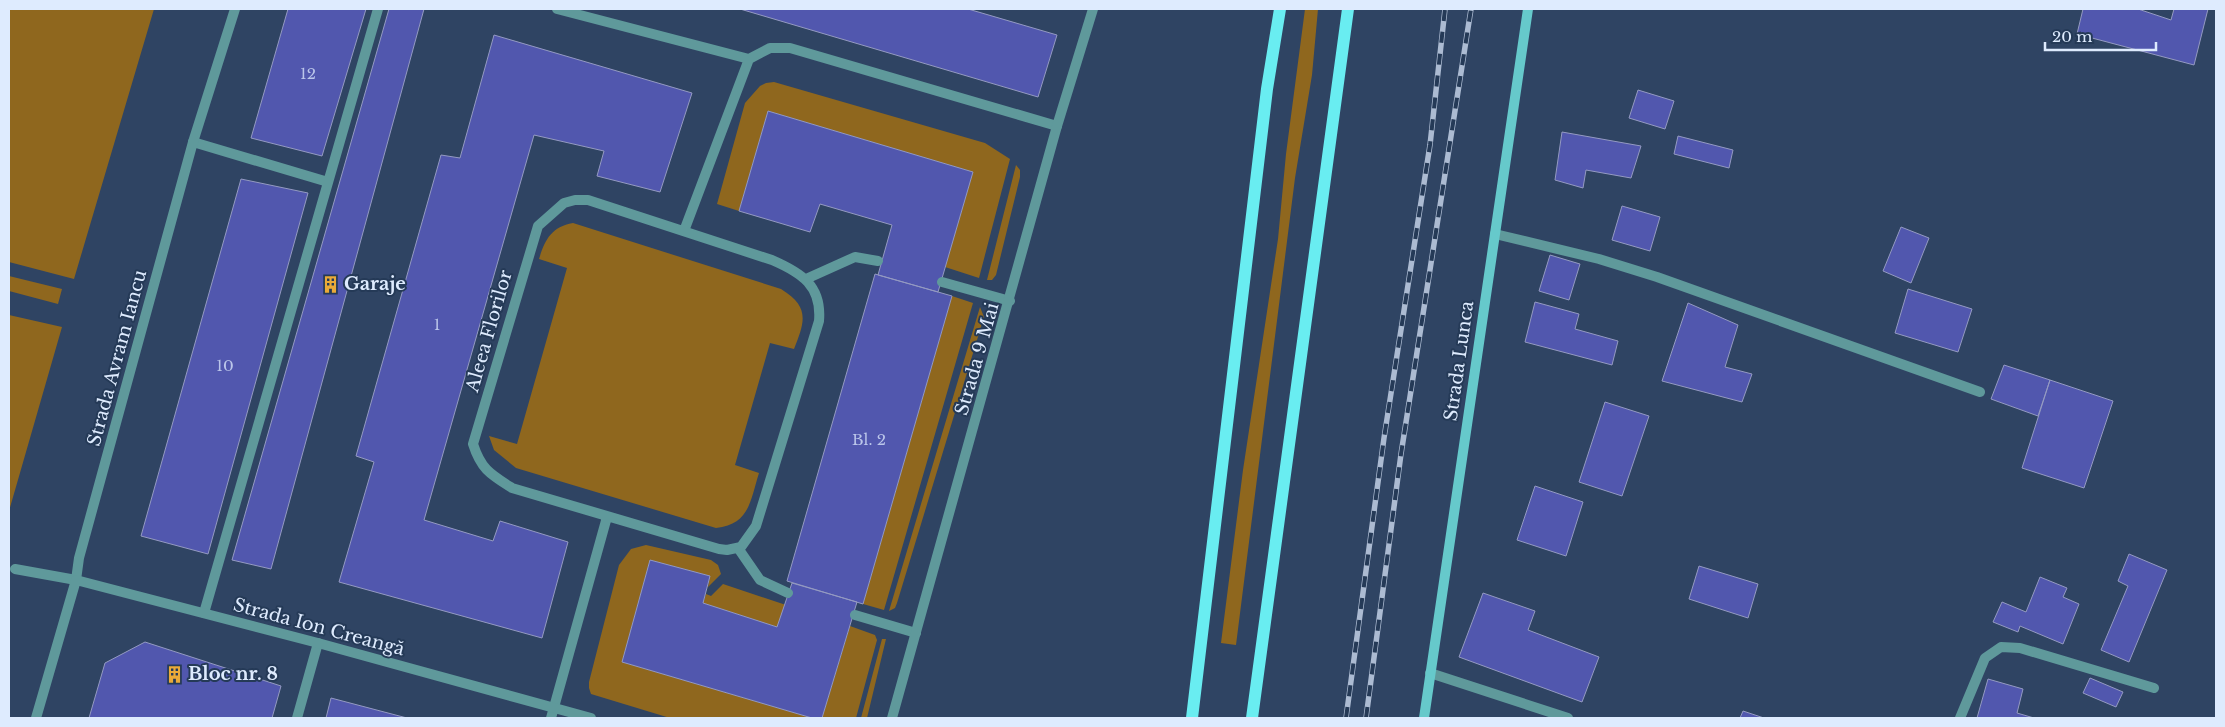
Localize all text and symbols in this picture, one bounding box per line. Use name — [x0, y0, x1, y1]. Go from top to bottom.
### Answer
scale bar — [2045, 20, 2156, 52]
text: 20 m — [2052, 27, 2092, 46]
house number: 12 — [300, 64, 316, 83]
street label: Strada Avram Iancu — [83, 267, 151, 449]
street label: Aleea Florilor — [461, 267, 517, 396]
place label: Garaje — [344, 273, 406, 295]
building icon: Garaje — [320, 274, 340, 294]
street label: Strada Lunca — [1440, 299, 1478, 423]
street label: Strada 9 Mai — [950, 300, 1004, 418]
house number: 1 — [434, 315, 440, 334]
house number: 10 — [216, 356, 234, 375]
house number: Bl. 2 — [852, 430, 886, 449]
street label: Strada Ion Creangă — [231, 594, 407, 660]
place label: Bloc nr. 8 — [188, 663, 278, 685]
building icon: Bloc nr. 8 — [164, 664, 184, 684]

